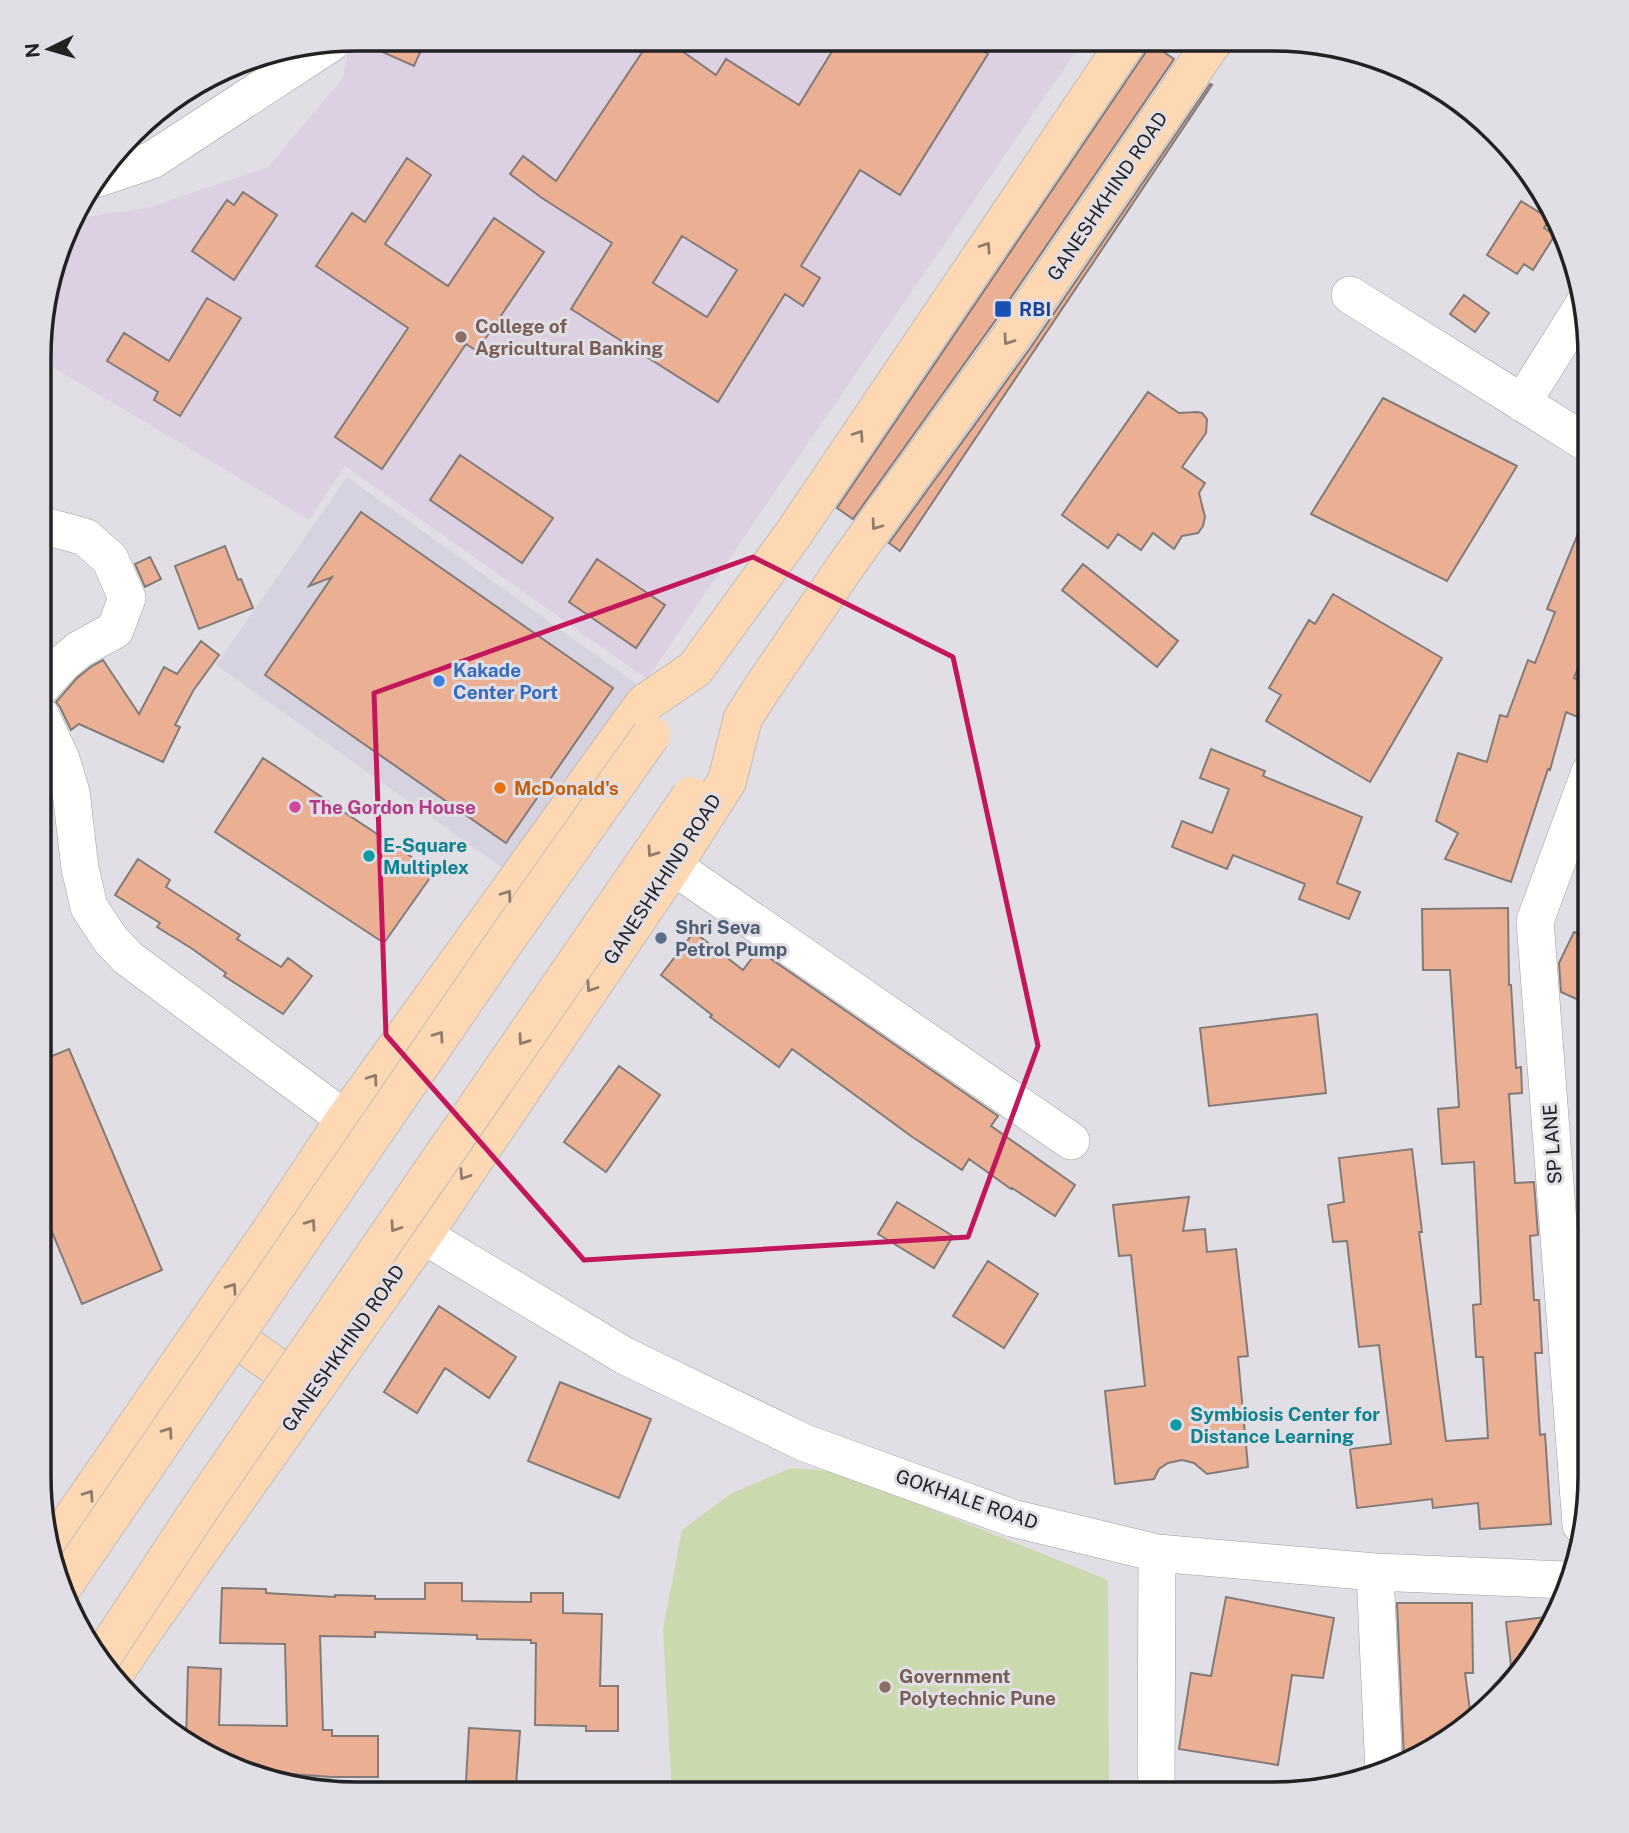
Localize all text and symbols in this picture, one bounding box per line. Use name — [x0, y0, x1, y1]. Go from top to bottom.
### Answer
north arrow — [14, 14, 84, 84]
text: N — [20, 42, 44, 59]
street label: GANESHKHIND ROAD — [1042, 108, 1172, 284]
one-way arrow — [978, 242, 990, 255]
place label: RBI — [1019, 298, 1051, 320]
marker: RBI — [993, 299, 1013, 319]
place label: College of Agricultural Banking — [475, 315, 663, 359]
marker: College of Agricultural Banking — [453, 329, 469, 345]
one-way arrow — [1004, 332, 1016, 345]
one-way arrow — [851, 430, 864, 443]
one-way arrow — [872, 517, 884, 530]
place label: Kakade Center Port — [453, 659, 558, 703]
marker: Kakade Center Port — [431, 673, 447, 689]
place label: McDonald's — [514, 777, 619, 799]
marker: McDonald's — [492, 780, 508, 796]
street label: GANESHKHIND ROAD — [599, 790, 725, 968]
place label: The Gordon House — [309, 796, 476, 818]
marker: The Gordon House — [287, 799, 303, 815]
place label: E-Square Multiplex — [383, 834, 469, 878]
one-way arrow — [648, 844, 661, 857]
marker: E-Square Multiplex — [361, 848, 377, 864]
one-way arrow — [498, 890, 511, 903]
place label: Shri Seva Petrol Pump — [675, 916, 787, 960]
marker: Shri Seva Petrol Pump — [653, 930, 669, 946]
one-way arrow — [586, 979, 599, 992]
one-way arrow — [431, 1031, 444, 1044]
one-way arrow — [518, 1032, 531, 1045]
one-way arrow — [365, 1074, 377, 1087]
street label: SP LANE — [1538, 1103, 1566, 1185]
one-way arrow — [460, 1167, 472, 1180]
one-way arrow — [303, 1219, 315, 1232]
one-way arrow — [390, 1220, 403, 1233]
street label: GANESHKHIND ROAD — [277, 1260, 409, 1436]
one-way arrow — [224, 1283, 236, 1296]
place label: Symbiosis Center for Distance Learning — [1190, 1403, 1380, 1447]
marker: Symbiosis Center for Distance Learning — [1168, 1417, 1184, 1433]
one-way arrow — [160, 1426, 173, 1439]
street label: GOKHALE ROAD — [893, 1464, 1041, 1534]
one-way arrow — [81, 1490, 93, 1503]
place label: Government Polytechnic Pune — [899, 1665, 1056, 1709]
marker: Government Polytechnic Pune — [877, 1679, 893, 1695]

